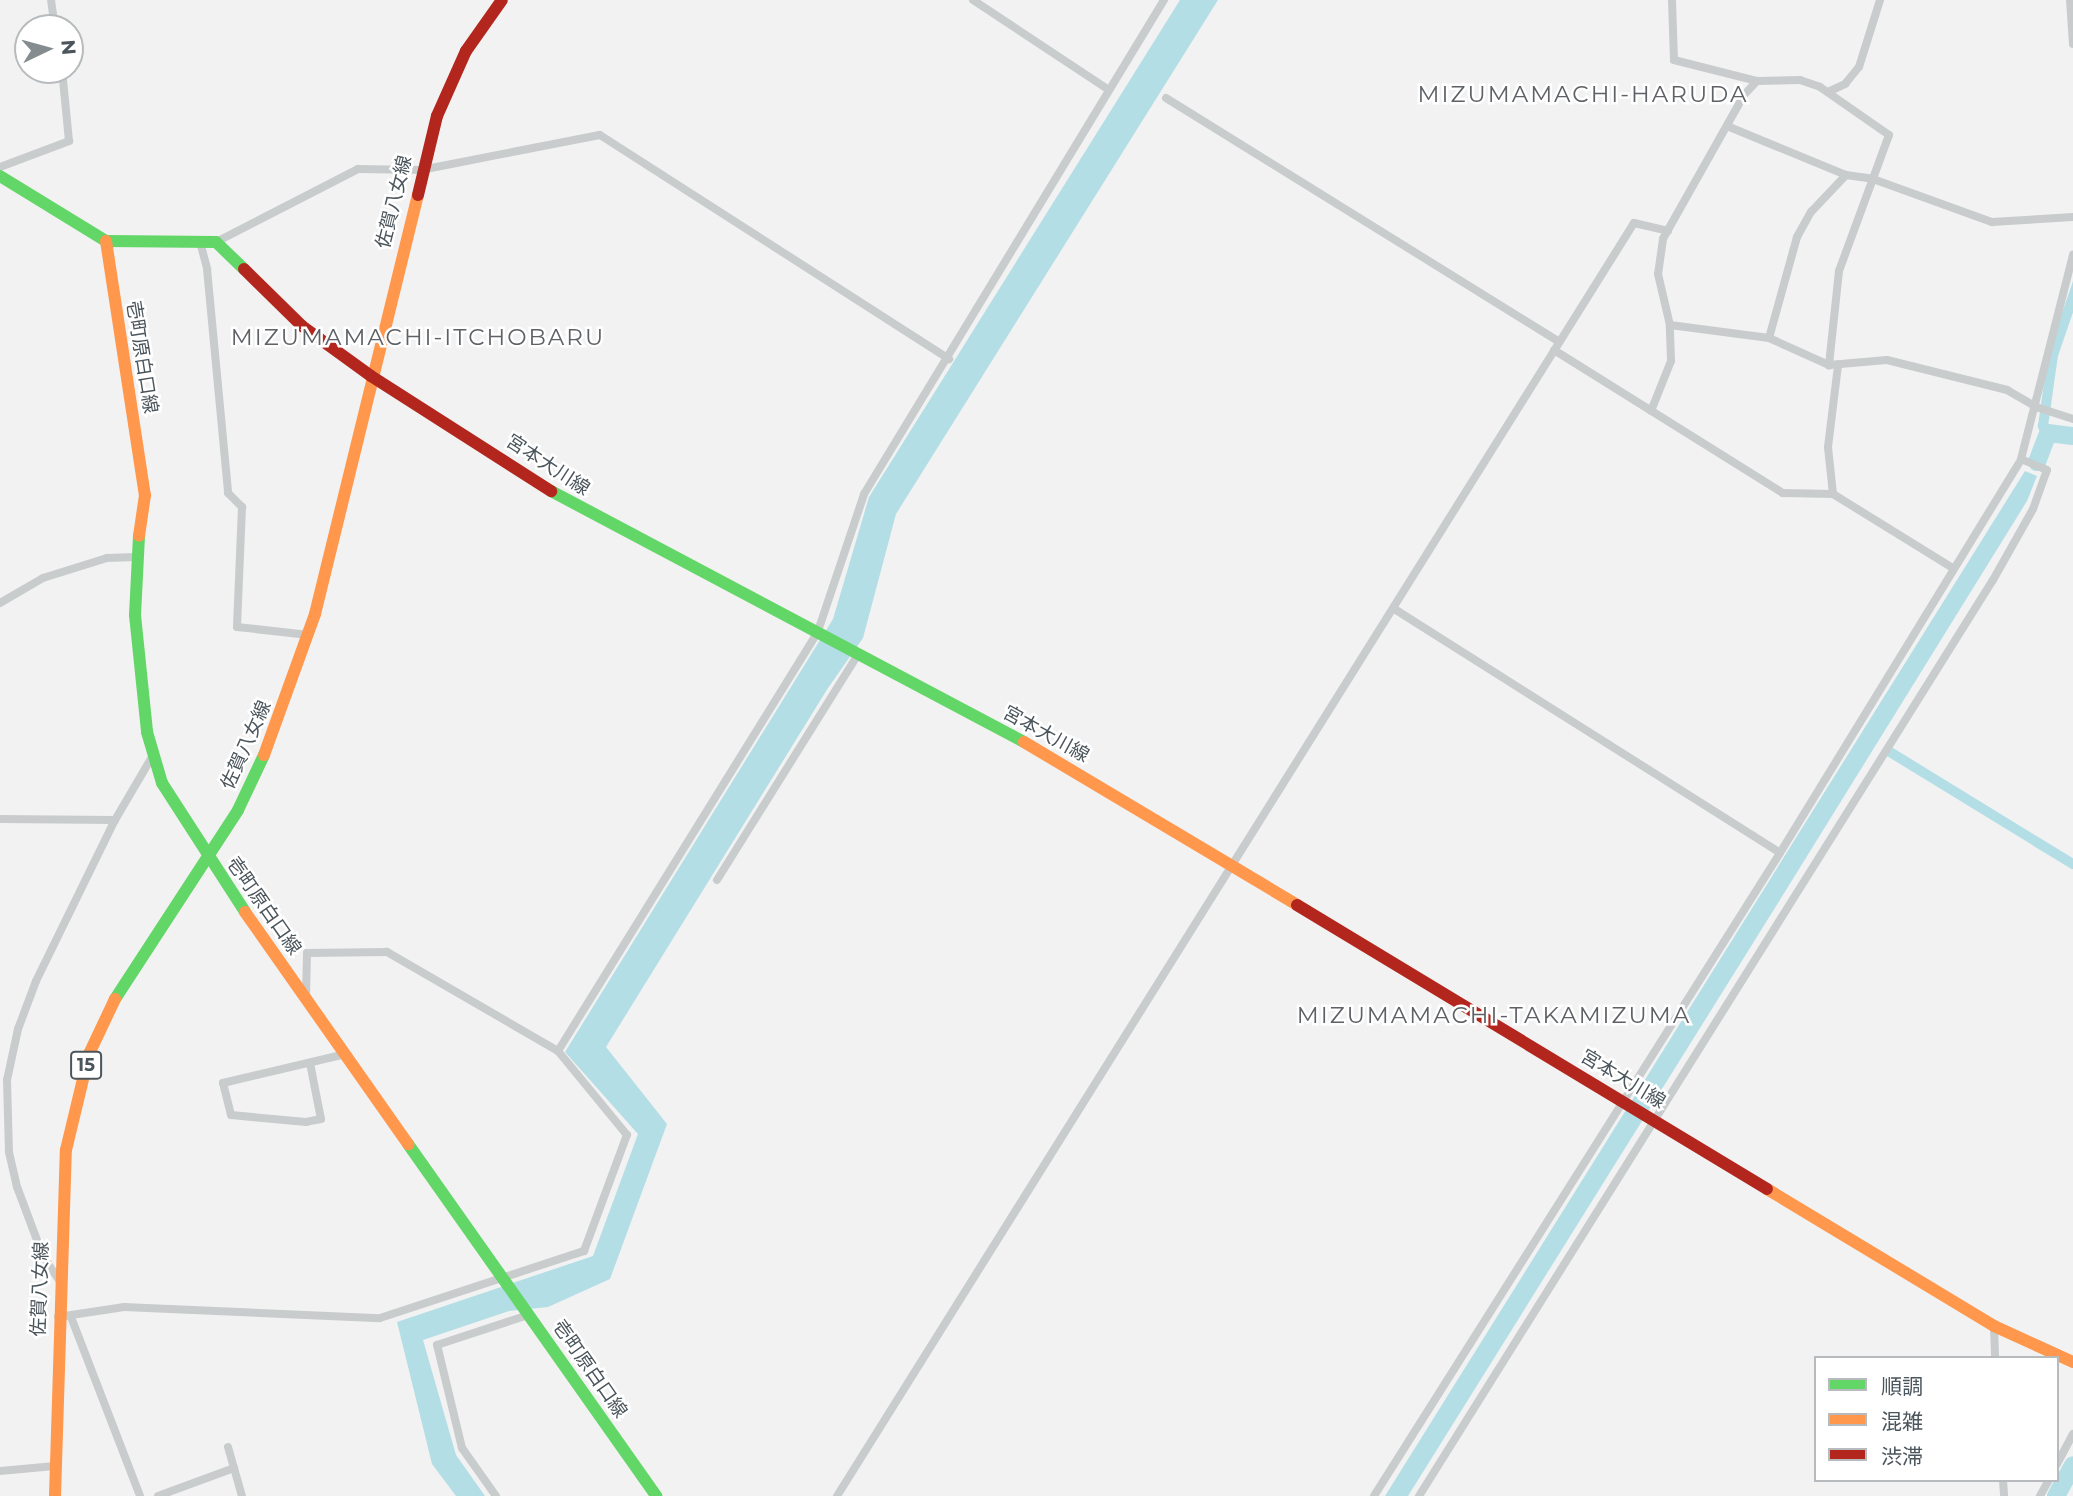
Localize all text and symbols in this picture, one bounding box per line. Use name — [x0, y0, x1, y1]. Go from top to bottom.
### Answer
north arrow — [14, 14, 84, 84]
text: N — [56, 39, 81, 56]
district label: MIZUMAMACHI-HARUDA — [1420, 80, 1746, 108]
street label: 佐賀八女線 — [371, 153, 417, 251]
street label: 壱町原白口線 — [122, 299, 162, 415]
district label: MIZUMAMACHI-ITCHOBARU — [233, 323, 603, 351]
street label: 宮本大川線 — [502, 430, 594, 500]
street label: 佐賀八女線 — [216, 697, 276, 793]
street label: 宮本大川線 — [999, 701, 1093, 767]
street label: 壱町原白口線 — [222, 853, 306, 959]
district label: MIZUMAMACHI-TAKAMIZUMA — [1300, 1001, 1688, 1029]
street label: 宮本大川線 — [1576, 1045, 1670, 1113]
road number: 15 — [68, 1050, 104, 1080]
street label: 佐賀八女線 — [27, 1241, 53, 1337]
street label: 壱町原白口線 — [548, 1316, 632, 1422]
legend — [1814, 1356, 2059, 1482]
text: 順調 — [1881, 1374, 1923, 1399]
text: 混雑 — [1881, 1409, 1923, 1434]
text: 渋滞 — [1881, 1444, 1923, 1469]

